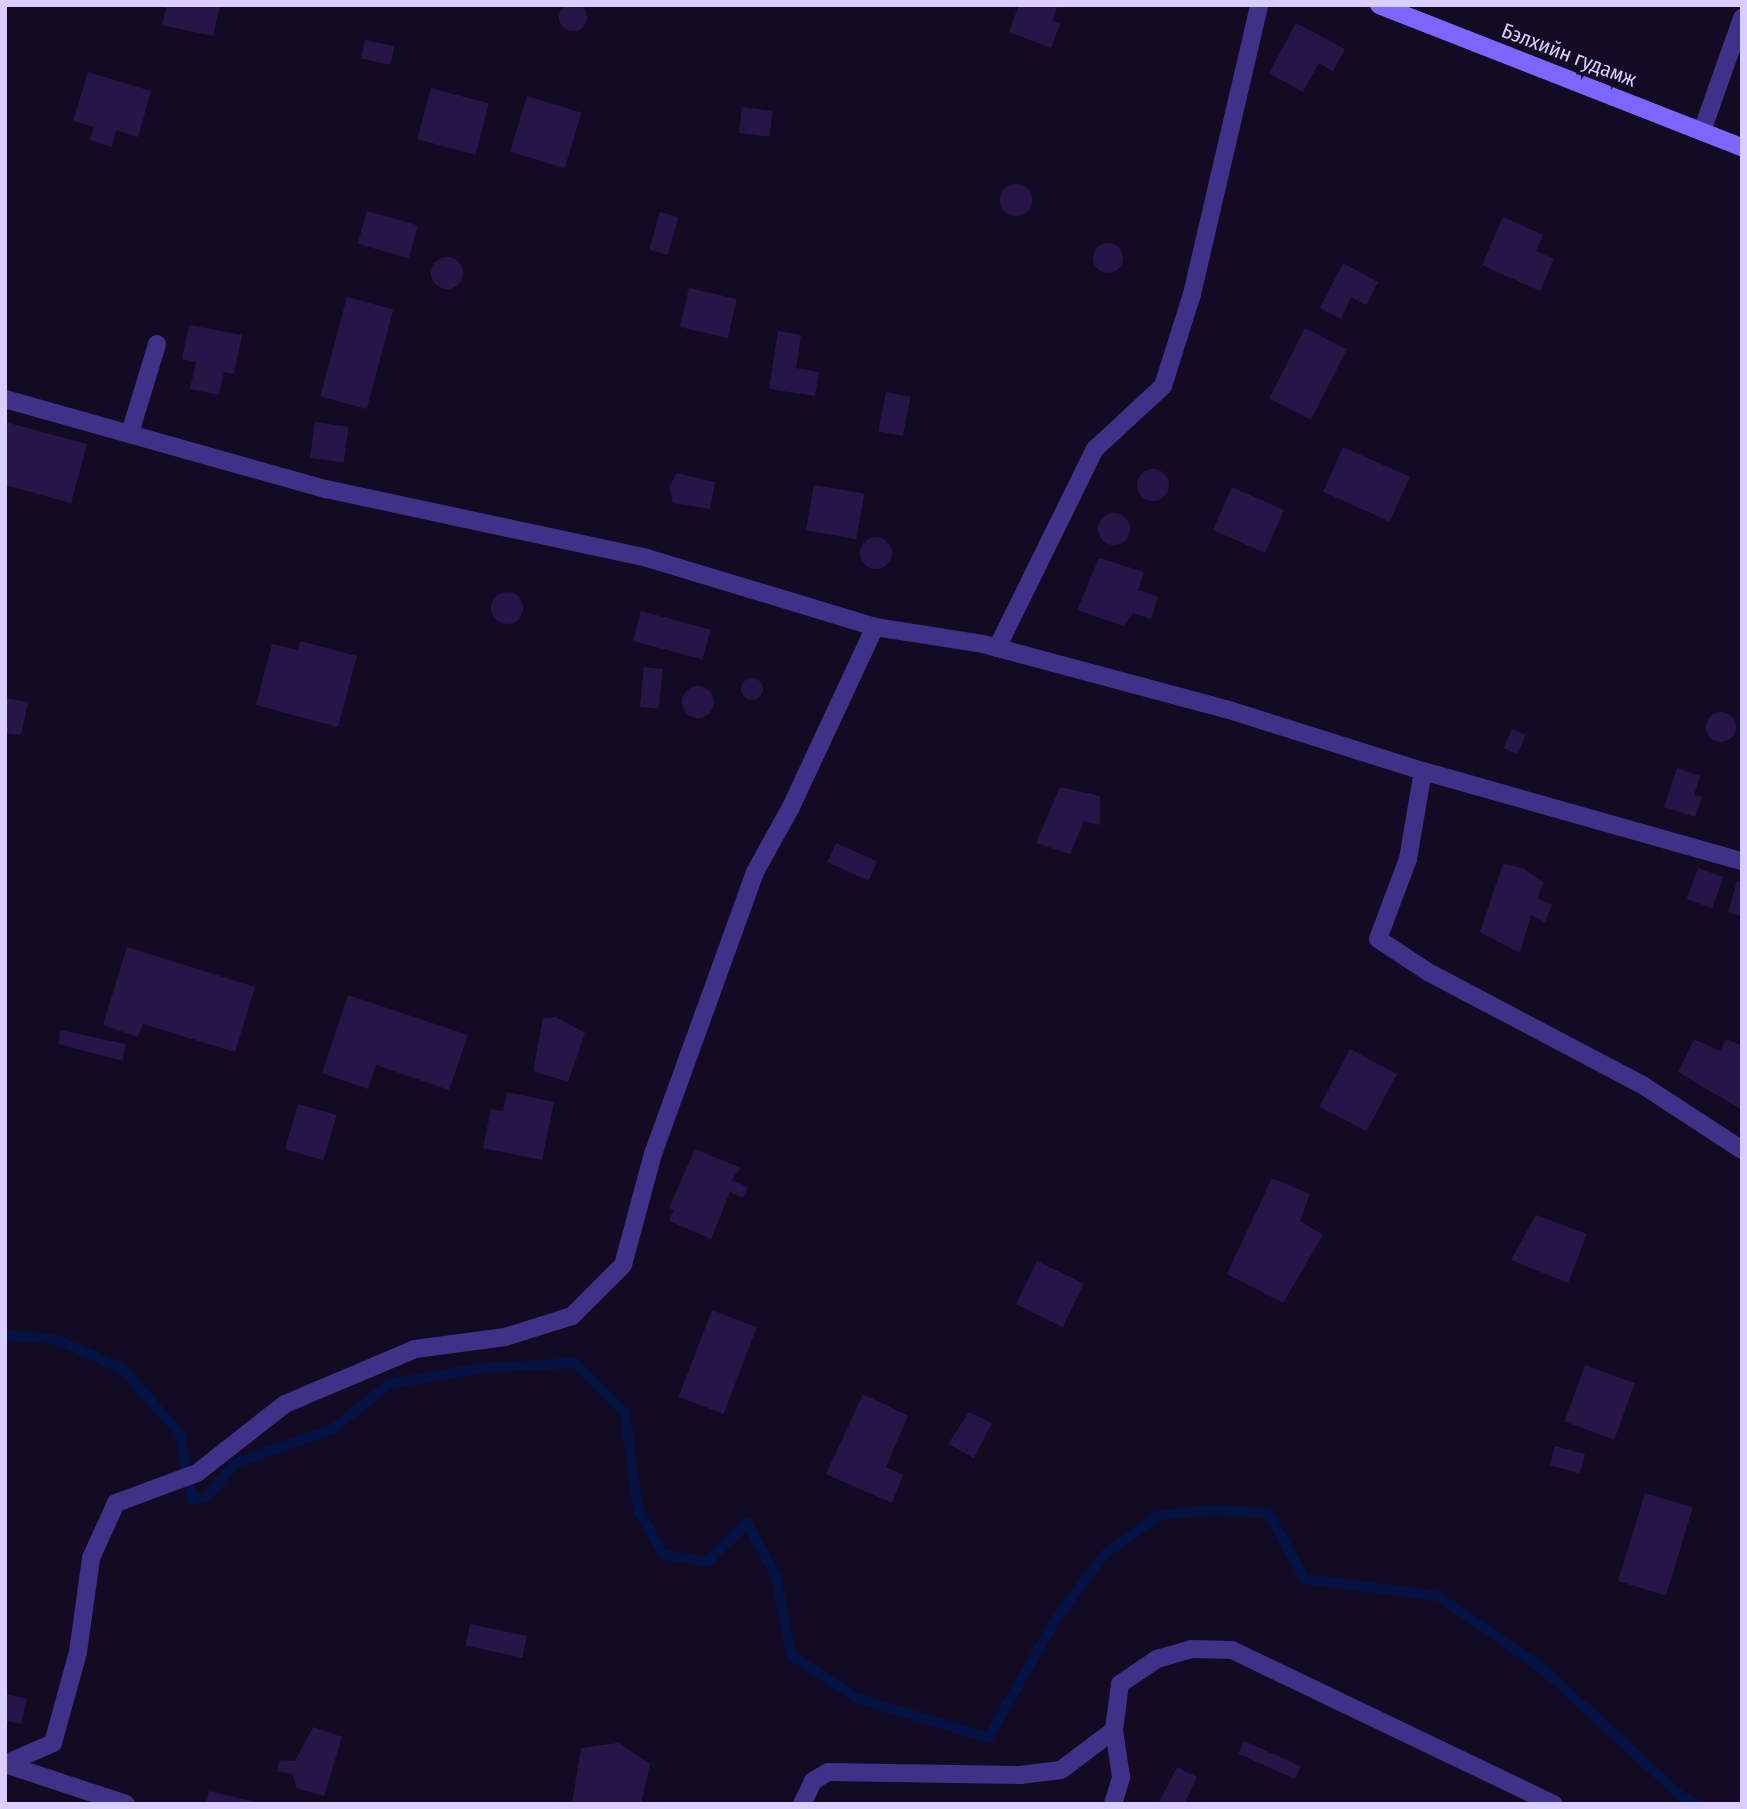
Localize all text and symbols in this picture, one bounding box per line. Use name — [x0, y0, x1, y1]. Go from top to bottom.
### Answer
street label: Бэлхийн гудамж — [1498, 18, 1640, 92]

